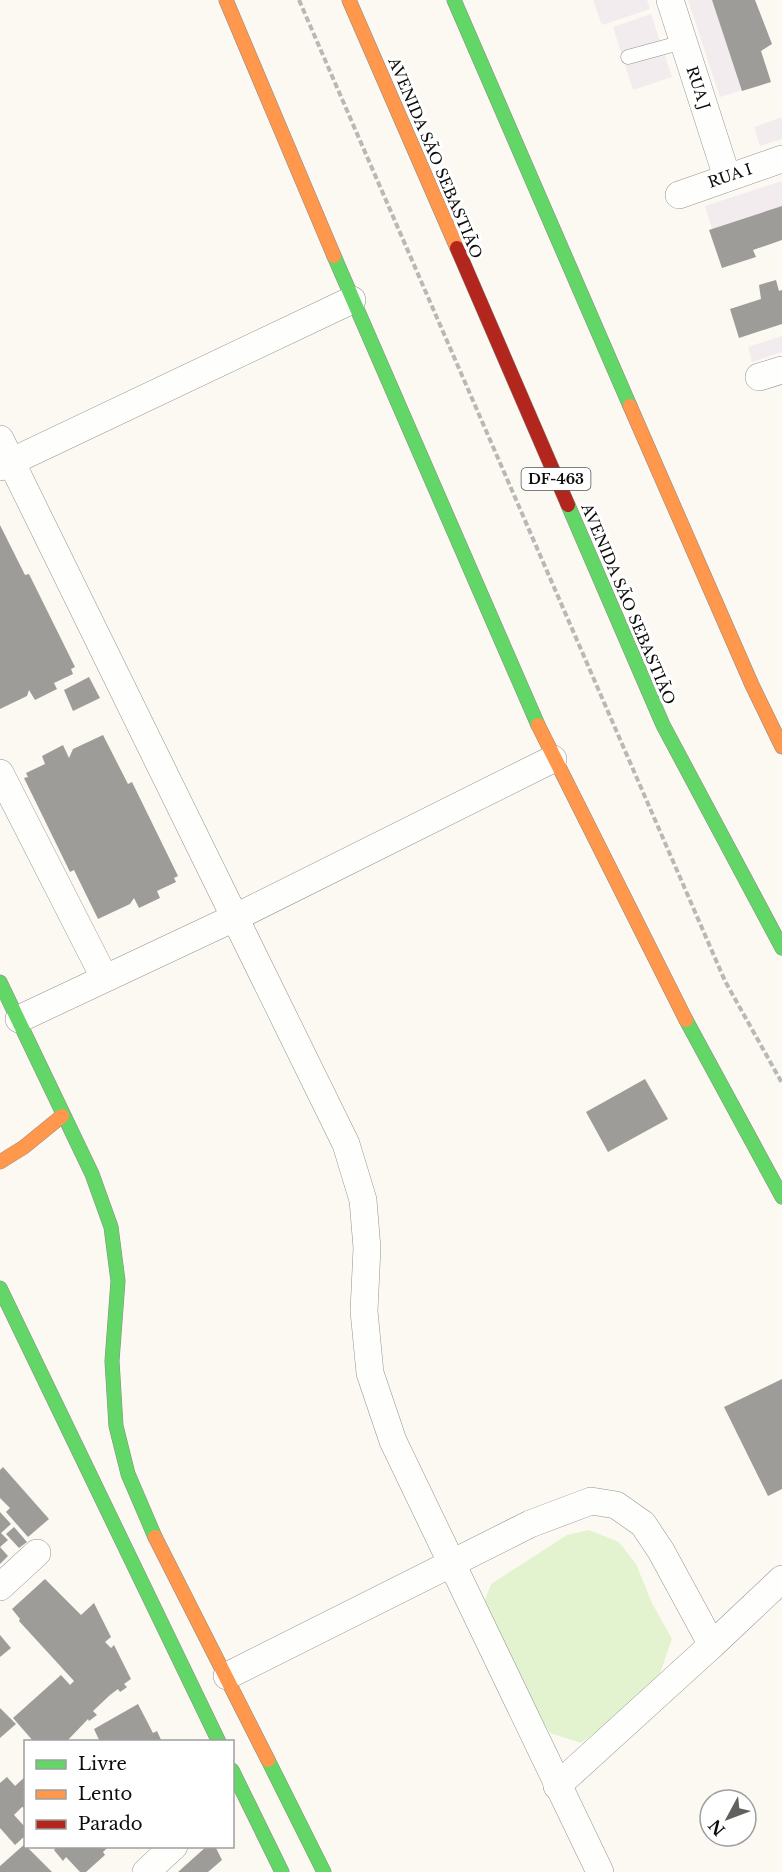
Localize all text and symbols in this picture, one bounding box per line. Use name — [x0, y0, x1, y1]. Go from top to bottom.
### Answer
street label: AVENIDA SÃO SEBASTIÃO — [384, 53, 487, 261]
street label: RUA J — [682, 64, 714, 112]
street label: RUA I — [705, 159, 754, 192]
road number: DF-463 — [522, 468, 590, 490]
street label: AVENIDA SÃO SEBASTIÃO — [577, 499, 680, 707]
legend — [24, 1740, 234, 1848]
text: Livre — [78, 1753, 127, 1775]
text: Lento — [78, 1783, 132, 1805]
north arrow — [698, 1788, 758, 1848]
text: Parado — [78, 1813, 143, 1835]
text: N — [704, 1816, 729, 1840]

